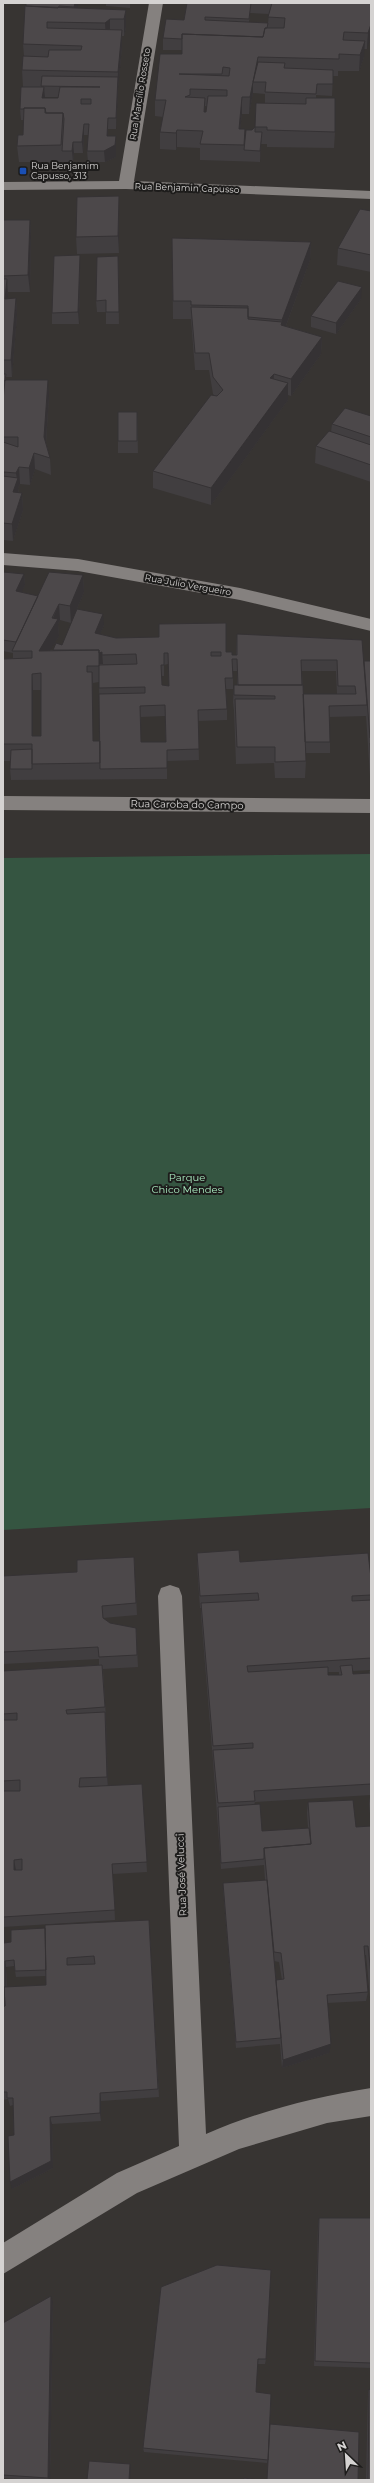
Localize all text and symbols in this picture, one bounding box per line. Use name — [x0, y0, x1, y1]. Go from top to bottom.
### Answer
street label: Rua Marcílio Rosseto — [127, 47, 152, 141]
place label: Rua Benjamim Capusso, 313 — [31, 160, 99, 181]
marker: Rua Benjamim Capusso, 313 — [18, 166, 28, 176]
street label: Rua Benjamin Capusso — [134, 180, 240, 195]
street label: Rua Julio Vergueiro — [144, 571, 232, 598]
street label: Rua Caroba do Campo — [130, 797, 244, 812]
park label: Parque Chico Mendes — [151, 1171, 223, 1196]
street label: Rua José Velucci — [174, 1833, 189, 1917]
north arrow — [326, 2435, 366, 2475]
text: N — [335, 2438, 349, 2454]

